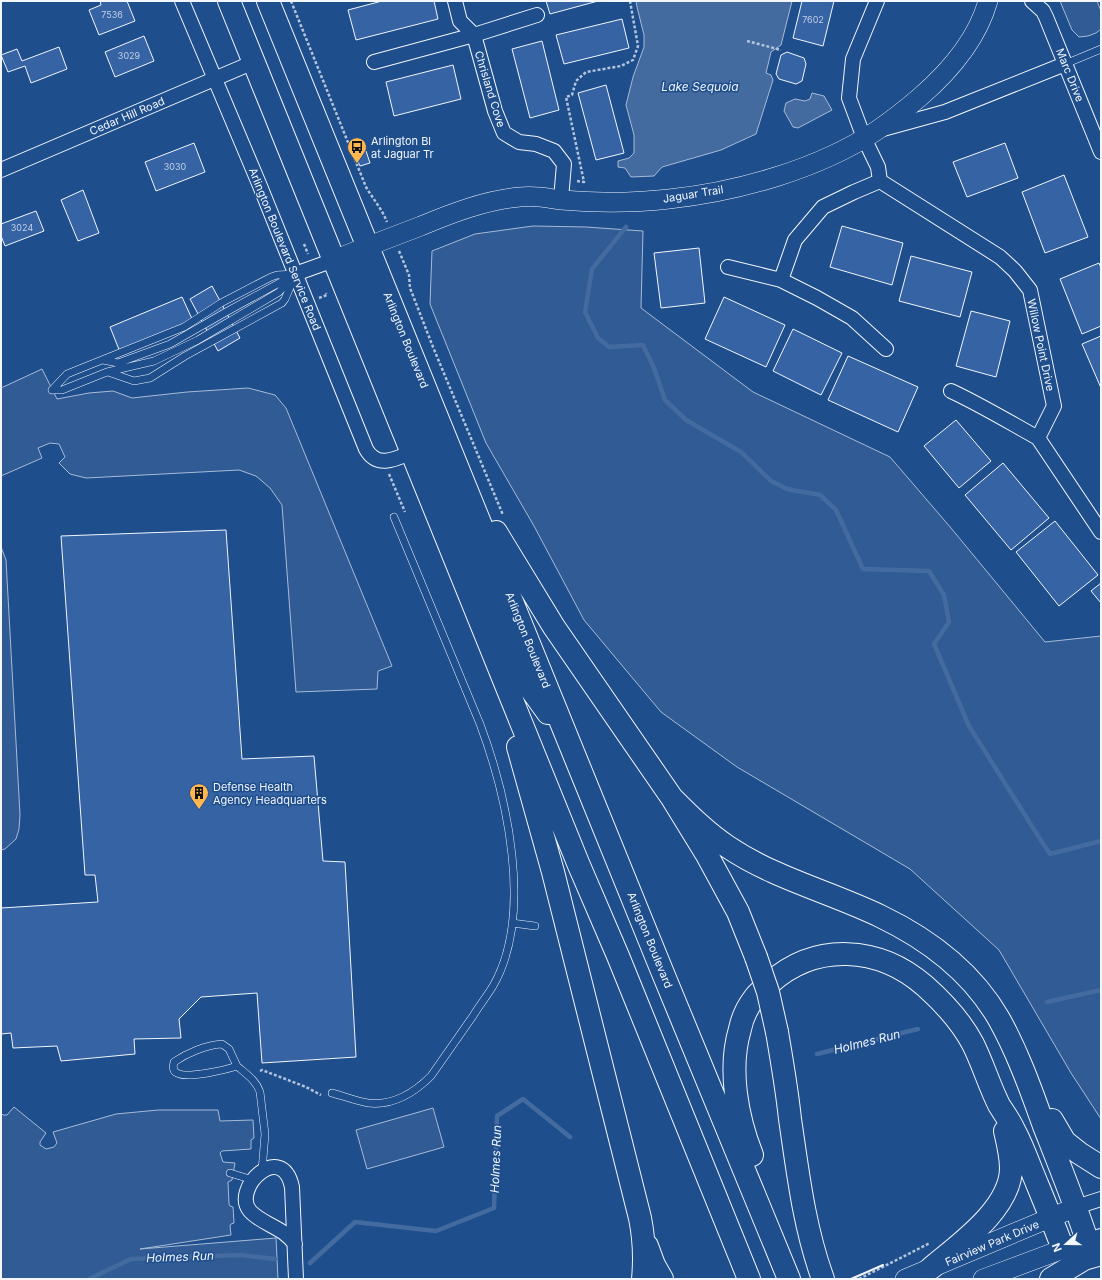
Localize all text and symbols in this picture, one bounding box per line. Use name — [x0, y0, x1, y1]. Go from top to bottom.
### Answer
house number: 7536 — [101, 9, 123, 20]
house number: 7602 — [802, 14, 824, 25]
street label: Marc Drive — [1053, 46, 1087, 104]
street label: Chrisland Cove — [472, 49, 508, 129]
house number: 3029 — [118, 50, 141, 61]
water label: Lake Sequoia — [661, 79, 739, 94]
street label: Cedar Hill Road — [87, 94, 167, 138]
place label: Arlington Bl at Jaguar Tr — [371, 134, 434, 161]
bus stop icon: Arlington Bl at Jaguar Tr — [346, 136, 368, 164]
house number: 3030 — [164, 161, 187, 172]
street label: Arlington Boulevard Service Road — [246, 166, 324, 332]
street label: Jaguar Trail — [662, 182, 724, 206]
house number: 3024 — [11, 222, 33, 233]
street label: Arlington Boulevard — [380, 290, 432, 390]
street label: Willow Point Drive — [1024, 298, 1058, 392]
street label: Arlington Boulevard — [502, 590, 554, 690]
place label: Defense Health Agency Headquarters — [213, 780, 327, 807]
building icon: Defense Health Agency Headquarters — [188, 782, 210, 810]
street label: Arlington Boulevard — [624, 890, 676, 990]
water label: Holmes Run — [832, 1026, 902, 1057]
water label: Holmes Run — [487, 1125, 504, 1193]
street label: Fairview Park Drive — [943, 1217, 1041, 1269]
north arrow — [1046, 1224, 1086, 1264]
text: N — [1049, 1241, 1065, 1254]
water label: Holmes Run — [146, 1248, 214, 1265]

